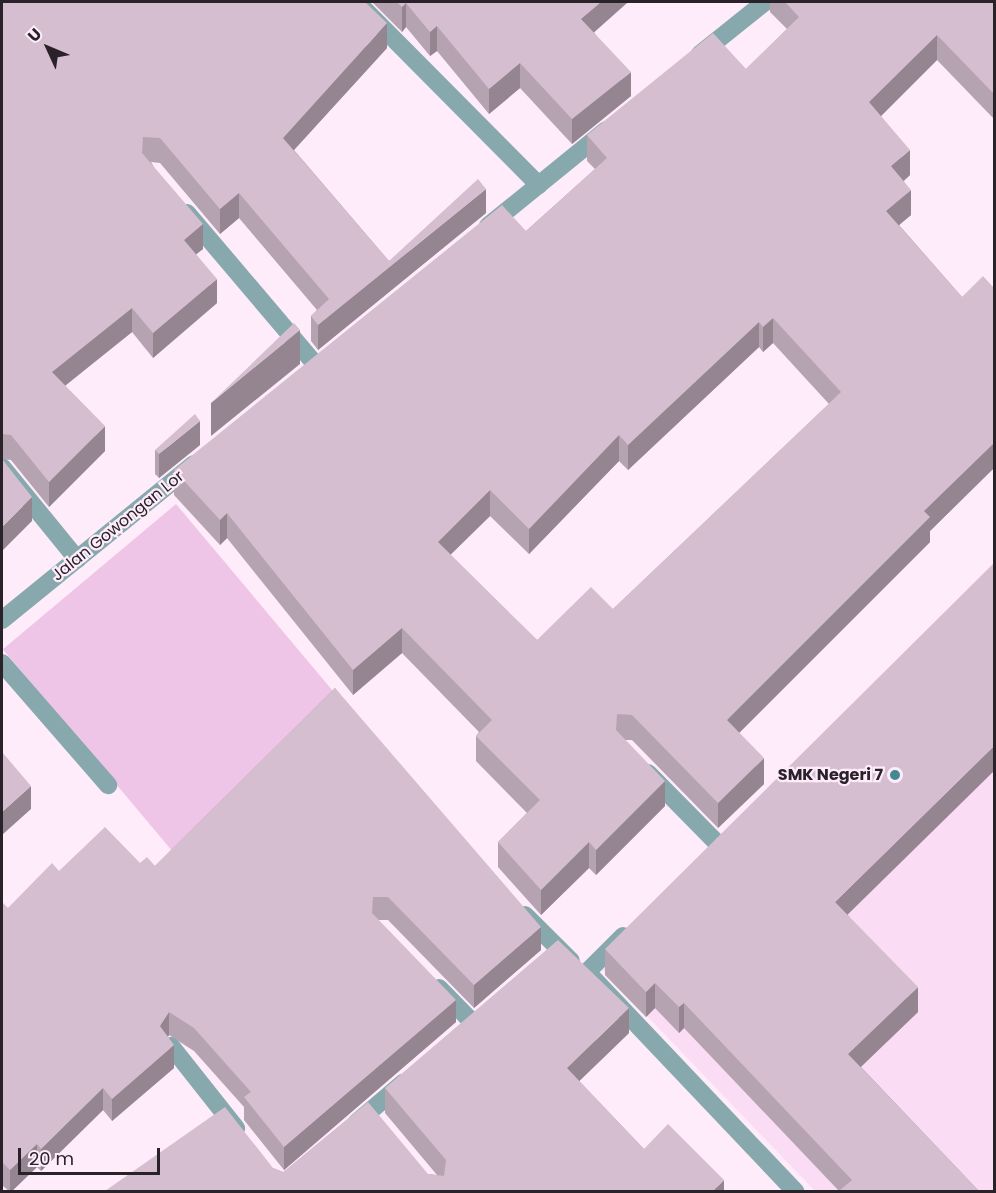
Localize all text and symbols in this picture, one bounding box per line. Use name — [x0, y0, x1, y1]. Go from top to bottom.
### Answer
north arrow — [18, 18, 78, 78]
text: U — [23, 23, 47, 47]
street label: Jalan Gowongan Lor — [48, 467, 188, 585]
place label: SMK Negeri 7 — [778, 765, 883, 785]
marker: SMK Negeri 7 — [888, 768, 902, 782]
scale bar — [21, 1136, 164, 1174]
text: 20 m — [29, 1146, 74, 1171]

